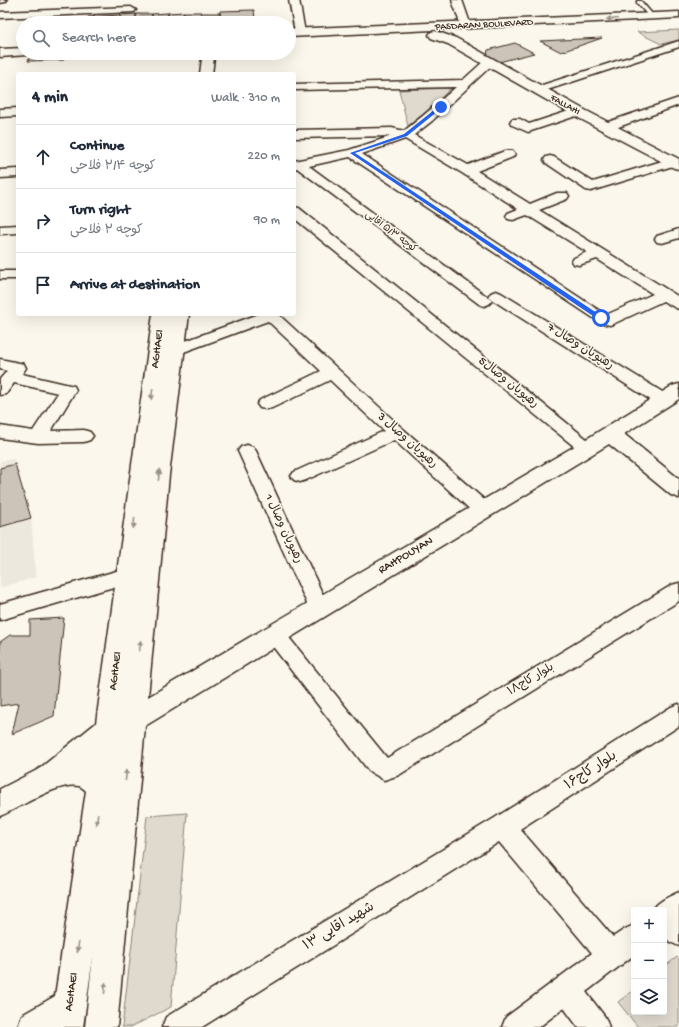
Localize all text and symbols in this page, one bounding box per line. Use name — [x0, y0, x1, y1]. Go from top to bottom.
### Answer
one-way arrow — [606, 15, 618, 22]
search box — [16, 16, 296, 60]
street label: PASDARAN BOULEVARD — [433, 16, 534, 34]
icon: search — [30, 27, 52, 49]
text: Search here — [62, 29, 136, 47]
text: 4 min — [32, 88, 68, 108]
text: Walk · 310 m — [211, 91, 280, 106]
street label: FALLAHI — [547, 91, 582, 118]
route end — [432, 98, 450, 116]
text: Continue — [70, 137, 124, 155]
icon: ahead — [32, 146, 54, 168]
text: 220 m — [248, 149, 280, 164]
text: کوچه ۲/۴ فلاحی — [70, 159, 156, 174]
text: Turn right — [70, 201, 130, 219]
street label: کوچه ۵/۳ آقایی — [363, 208, 420, 255]
icon: right — [32, 210, 54, 232]
text: 90 m — [254, 213, 280, 228]
text: کوچه ۲ فلاحی — [70, 223, 143, 238]
icon: arrive — [32, 274, 54, 296]
text: Arrive at destination — [70, 276, 200, 294]
route start — [592, 309, 610, 327]
street label: 7 رهپویان وصال — [543, 320, 616, 373]
street label: AGHAEI — [149, 329, 167, 369]
street label: رهپویان وصال5 — [475, 355, 541, 411]
one-way arrow — [149, 388, 155, 400]
street label: 3 رهپویان وصال — [373, 410, 440, 472]
one-way arrow — [155, 469, 162, 481]
street label: 1 رهپویان وصال — [260, 491, 305, 566]
one-way arrow — [131, 517, 137, 529]
street label: RAHPOUYAN — [376, 534, 436, 578]
one-way arrow — [137, 640, 143, 652]
street label: AGHAEI — [107, 651, 125, 691]
street label: بلوار کاج۱۸ — [505, 661, 557, 699]
street label: بلوار کاج۱۶ — [562, 748, 620, 794]
one-way arrow — [123, 769, 129, 781]
one-way arrow — [94, 813, 100, 825]
street label: شهید اقایی ۱۳ — [300, 899, 378, 955]
map controls — [631, 907, 667, 1015]
button: + — [631, 907, 667, 943]
one-way arrow — [75, 941, 81, 953]
button: − — [631, 943, 667, 979]
street label: AGHAEI — [62, 972, 82, 1012]
button: layers — [631, 979, 667, 1015]
one-way arrow — [101, 982, 108, 994]

